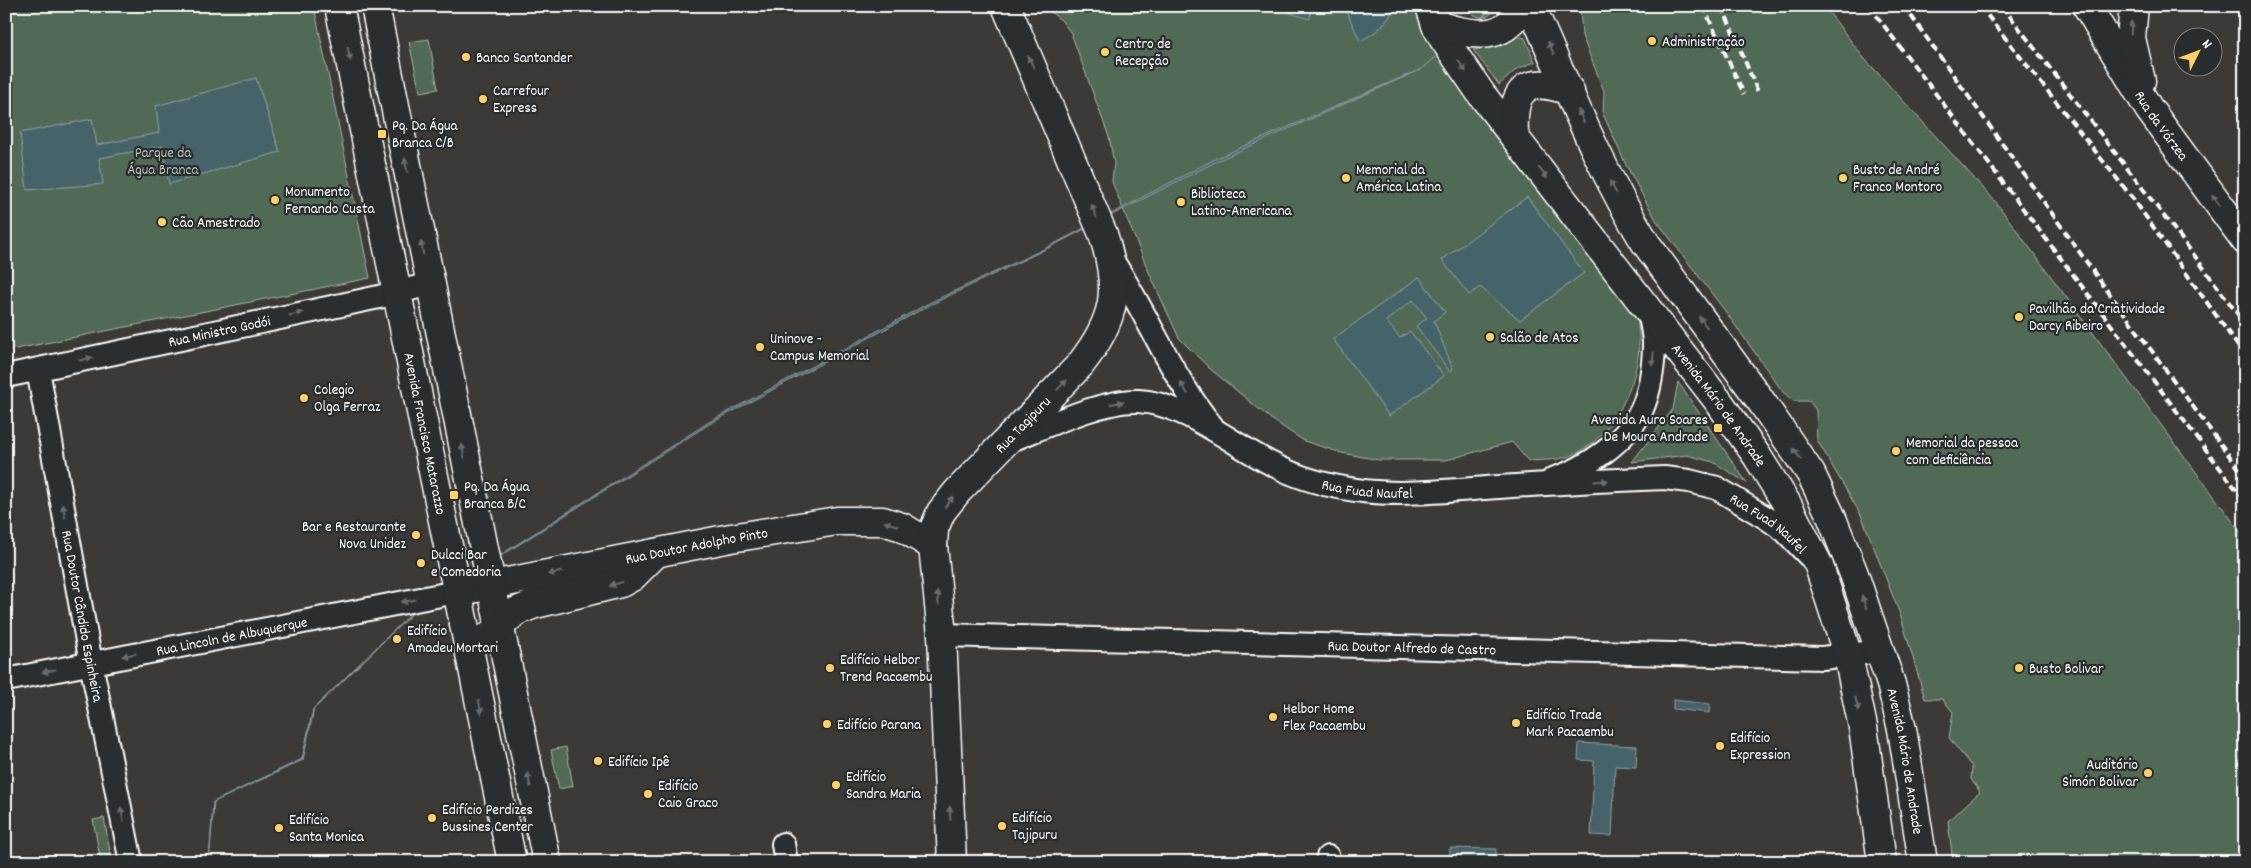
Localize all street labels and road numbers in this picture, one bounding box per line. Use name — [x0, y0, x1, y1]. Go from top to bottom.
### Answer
street label: Rua da Várzea — [2128, 87, 2193, 167]
street label: Rua Ministro Godói — [167, 311, 273, 354]
street label: Avenida Mário de Andrade — [1665, 340, 1771, 472]
street label: Avenida Francisco Matarazzo — [396, 351, 451, 517]
street label: Rua Tagipuru — [991, 392, 1057, 459]
street label: Rua Fuad Naufel — [1319, 475, 1413, 506]
street label: Rua Fuad Naufel — [1725, 489, 1811, 560]
street label: Rua Doutor Adolpho Pinto — [624, 523, 770, 571]
street label: Rua Doutor Cândido Espinheira — [54, 529, 108, 705]
street label: Rua Lincoln de Albuquerque — [155, 612, 310, 663]
street label: Rua Doutor Alfredo de Castro — [1327, 636, 1497, 662]
street label: Avenida Mário de Andrade — [1879, 686, 1928, 837]

